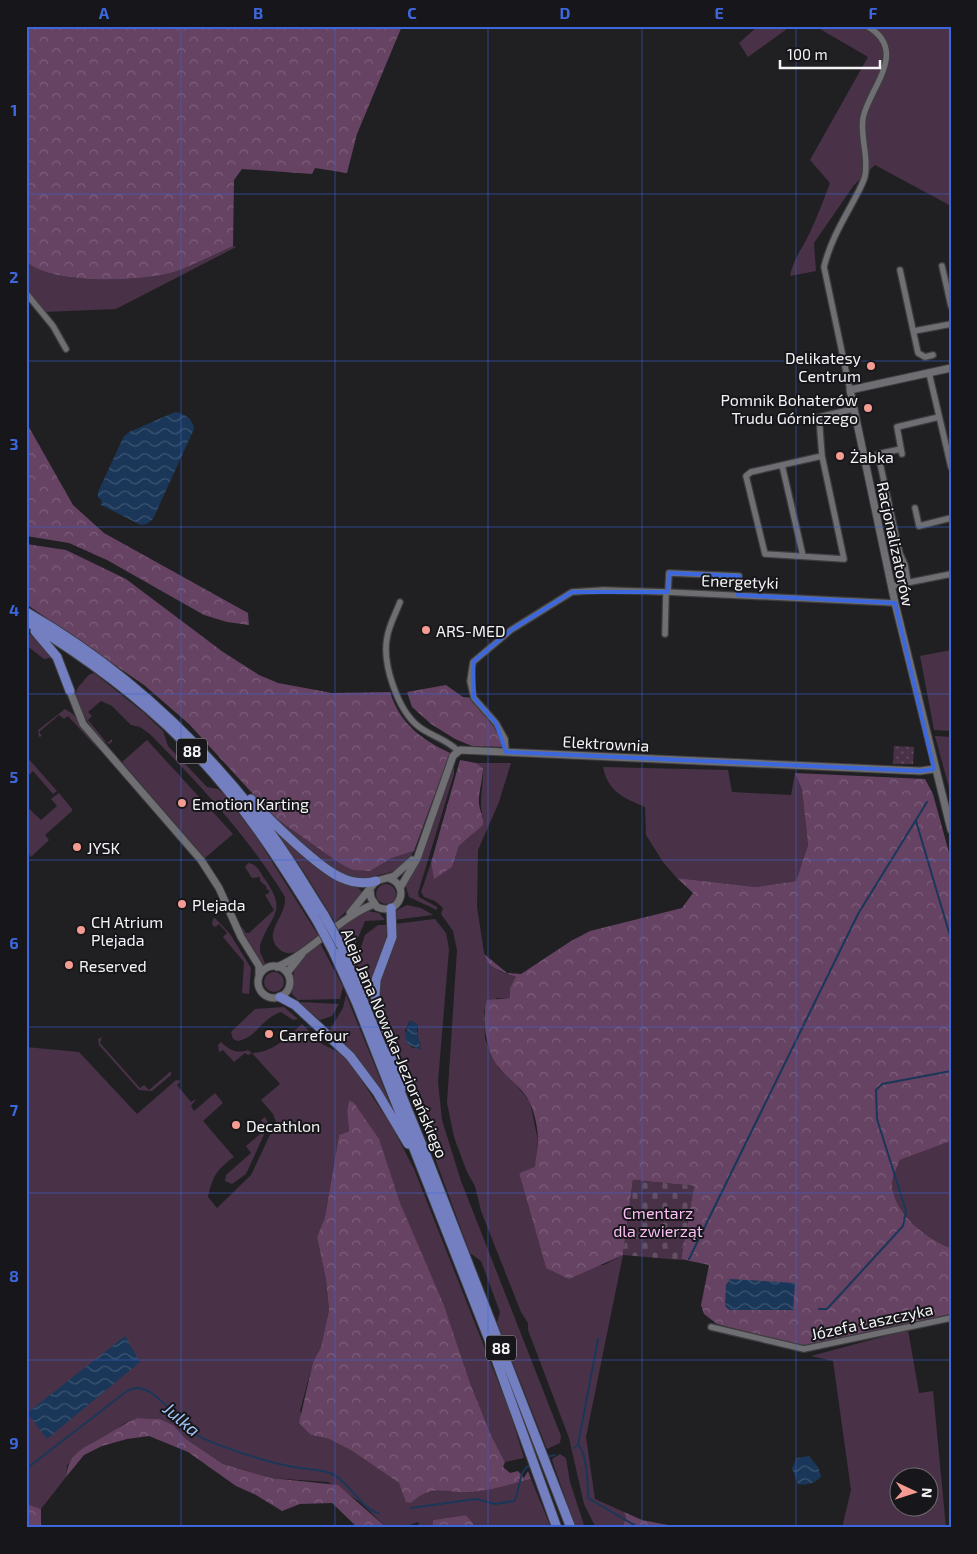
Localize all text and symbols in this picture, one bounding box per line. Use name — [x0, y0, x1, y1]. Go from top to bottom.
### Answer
text: A — [99, 3, 110, 22]
text: B — [253, 3, 263, 22]
text: C — [407, 3, 417, 22]
text: D — [560, 3, 571, 22]
text: E — [714, 3, 724, 22]
text: F — [869, 3, 878, 22]
scale bar — [780, 38, 880, 70]
text: 100 m — [787, 45, 828, 63]
text: 1 — [11, 100, 17, 119]
text: 2 — [9, 267, 19, 286]
place label: Delikatesy Centrum — [785, 348, 862, 385]
marker: Delikatesy Centrum — [865, 360, 877, 372]
place label: Pomnik Bohaterów Trudu Górniczego — [721, 390, 858, 427]
marker: Pomnik Bohaterów Trudu Górniczego — [862, 402, 874, 414]
text: 3 — [9, 434, 19, 453]
place label: Żabka — [850, 447, 894, 466]
marker: Żabka — [834, 450, 846, 462]
street label: Racjonalizatorów — [873, 480, 918, 608]
street label: Energetyki — [701, 570, 779, 592]
text: 4 — [9, 600, 19, 619]
place label: ARS-MED — [436, 621, 506, 640]
marker: ARS-MED — [420, 624, 432, 636]
street label: Elektrownia — [562, 731, 650, 755]
road number: 88 — [177, 738, 207, 764]
text: 5 — [10, 767, 19, 786]
place label: Emotion Karting — [192, 794, 309, 813]
marker: Emotion Karting — [176, 797, 188, 809]
place label: JYSK — [87, 838, 120, 857]
marker: JYSK — [71, 841, 83, 853]
place label: Plejada — [192, 895, 246, 915]
marker: Plejada — [176, 898, 188, 910]
place label: CH Atrium Plejada — [91, 912, 163, 950]
marker: CH Atrium Plejada — [75, 924, 87, 936]
street label: Aleja Jana Nowaka-Jeziorańskiego — [337, 925, 452, 1161]
text: 6 — [9, 933, 19, 952]
place label: Reserved — [79, 956, 147, 975]
marker: Reserved — [63, 959, 75, 971]
place label: Carrefour — [279, 1025, 349, 1044]
marker: Carrefour — [263, 1028, 275, 1040]
text: 7 — [10, 1100, 19, 1119]
place label: Decathlon — [246, 1116, 320, 1135]
marker: Decathlon — [230, 1119, 242, 1131]
park label: Cmentarz dla zwierząt — [613, 1203, 703, 1240]
text: 8 — [9, 1266, 19, 1285]
street label: Józefa Łaszczyka — [809, 1299, 935, 1343]
road number: 88 — [486, 1336, 516, 1360]
water label: Julka — [158, 1397, 205, 1441]
text: 9 — [9, 1433, 19, 1452]
north arrow — [890, 1466, 940, 1516]
text: N — [919, 1487, 936, 1499]

